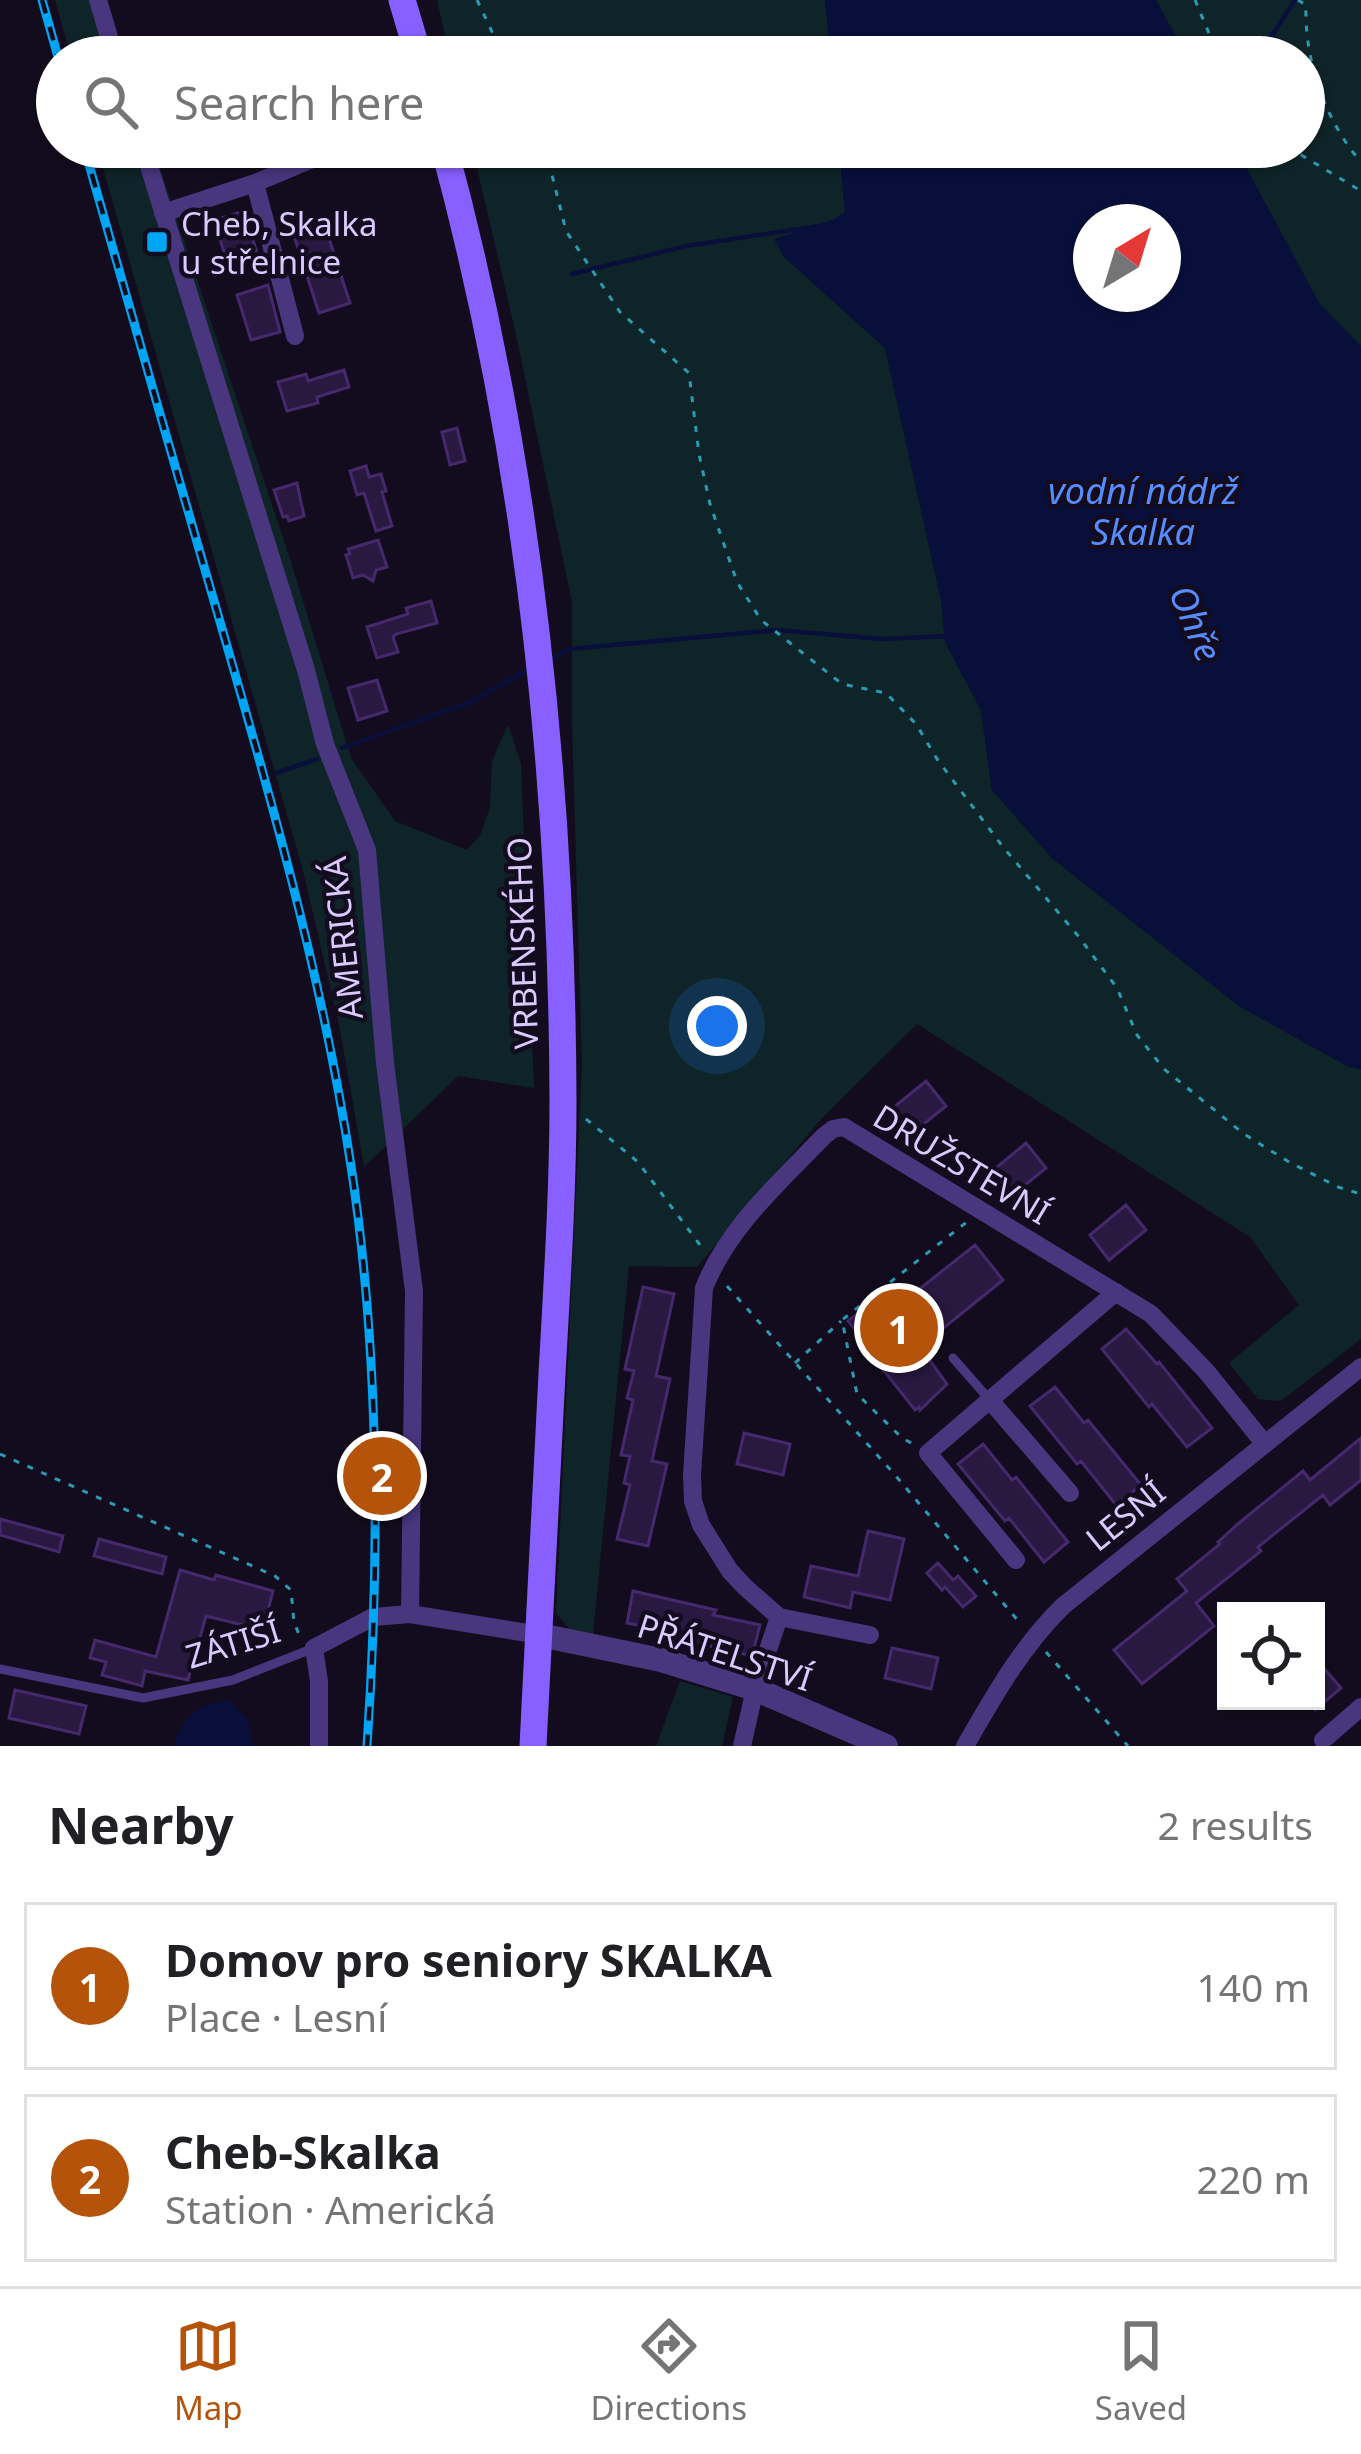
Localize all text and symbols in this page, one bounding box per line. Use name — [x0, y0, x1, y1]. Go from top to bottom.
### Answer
search box — [36, 36, 1325, 168]
icon: search — [78, 69, 144, 135]
text: Search here — [174, 72, 424, 133]
place label: Cheb, Skalka u střelnice — [181, 201, 377, 284]
north arrow — [1073, 204, 1181, 312]
marker: Cheb, Skalka u střelnice — [144, 229, 170, 255]
water label: vodní nádrž Skalka — [1048, 466, 1240, 556]
water label: Ohře — [1158, 577, 1234, 669]
street label: VRBENSKÉHO — [496, 836, 548, 1050]
street label: AMERICKÁ — [311, 853, 373, 1022]
your location — [687, 996, 747, 1056]
street label: DRUŽSTEVNÍ — [865, 1094, 1059, 1234]
pin: 1 — [860, 1283, 938, 1373]
pin: 2 — [343, 1431, 421, 1521]
street label: LESNÍ — [1076, 1469, 1174, 1561]
map controls — [1217, 1602, 1325, 1710]
button: locate — [1217, 1602, 1325, 1710]
street label: PŘÁTELSTVÍ — [632, 1603, 818, 1701]
street label: ZÁTIŠÍ — [180, 1607, 286, 1679]
text: Nearby — [48, 1789, 234, 1859]
text: 2 results — [1158, 1798, 1313, 1851]
text: Domov pro seniory SKALKA — [165, 1929, 772, 1990]
text: 1 — [79, 1960, 101, 2013]
text: 140 m — [1196, 1960, 1310, 2013]
text: Place · Lesní — [165, 1990, 387, 2043]
text: Cheb-Skalka — [165, 2121, 441, 2182]
text: 2 — [79, 2152, 101, 2205]
text: 220 m — [1196, 2152, 1310, 2205]
text: Station · Americká — [165, 2182, 496, 2235]
tab: Map — [174, 2313, 243, 2430]
tab: Directions — [590, 2313, 747, 2430]
tab: Saved — [1095, 2313, 1187, 2430]

